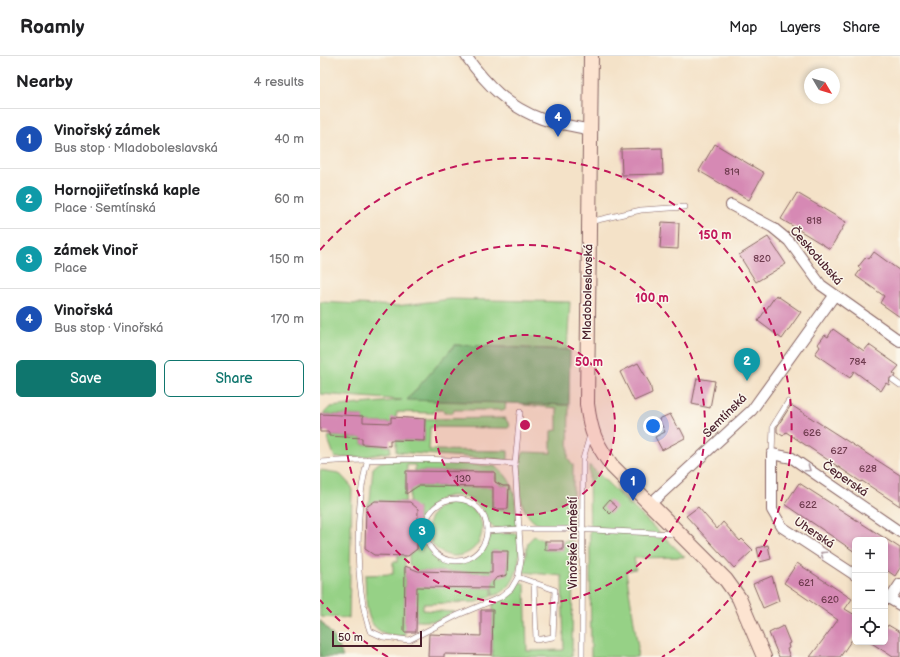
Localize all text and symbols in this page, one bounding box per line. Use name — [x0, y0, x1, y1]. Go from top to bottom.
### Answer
text: Roamly — [20, 16, 84, 39]
text: Map — [729, 19, 757, 36]
text: Layers — [779, 19, 821, 36]
text: Share — [843, 19, 880, 36]
north arrow — [804, 68, 840, 104]
text: Nearby — [16, 72, 73, 92]
text: 4 results — [254, 74, 304, 90]
pin: 4 — [545, 104, 571, 137]
text: Vinořský zámek — [54, 121, 160, 140]
text: 1 — [26, 131, 32, 147]
text: 40 m — [274, 131, 304, 147]
text: Bus stop · Mladoboleslavská — [54, 140, 218, 156]
house number: 819 — [724, 166, 740, 178]
text: Hornojiřetínská kaple — [54, 181, 200, 200]
text: 2 — [25, 191, 33, 207]
text: 60 m — [274, 191, 304, 207]
text: Place · Semtínská — [54, 200, 156, 216]
house number: 818 — [806, 215, 822, 227]
street label: Českodubská — [786, 222, 847, 289]
text: 150 m — [699, 228, 731, 243]
text: zámek Vinoř — [54, 241, 138, 260]
street label: Mladoboleslavská — [580, 244, 596, 340]
text: 3 — [25, 251, 33, 267]
text: 150 m — [270, 251, 304, 267]
house number: 820 — [753, 253, 771, 265]
text: Place — [54, 260, 87, 276]
text: 100 m — [635, 291, 669, 306]
text: Vinořská — [54, 301, 113, 320]
text: 4 — [25, 311, 33, 327]
text: 170 m — [271, 311, 304, 327]
text: Bus stop · Vinořská — [54, 320, 163, 336]
pin: 2 — [734, 348, 760, 381]
text: 50 m — [575, 355, 603, 370]
house number: 784 — [850, 356, 866, 368]
button: Save — [16, 360, 156, 397]
button: Share — [164, 360, 304, 397]
street label: Semtínská — [700, 391, 750, 441]
your location — [643, 416, 663, 436]
centre of rings — [518, 418, 532, 432]
house number: 626 — [803, 427, 821, 439]
house number: 627 — [831, 445, 848, 457]
street label: Čeperská — [819, 456, 872, 500]
house number: 628 — [859, 463, 877, 475]
one-way arrow — [803, 464, 810, 471]
pin: 1 — [620, 468, 646, 501]
house number: 130 — [455, 473, 471, 485]
street label: Vinořské náměstí — [566, 497, 581, 589]
house number: 622 — [799, 499, 817, 511]
street label: Uherská — [791, 514, 837, 552]
pin: 3 — [409, 518, 435, 551]
map controls — [852, 537, 888, 645]
button: + — [852, 537, 888, 573]
one-way arrow — [820, 552, 827, 559]
button: − — [852, 573, 888, 609]
house number: 621 — [798, 577, 814, 589]
house number: 620 — [821, 594, 839, 606]
button: locate — [852, 609, 888, 645]
scale bar — [332, 629, 422, 648]
text: 50 m — [338, 631, 363, 644]

